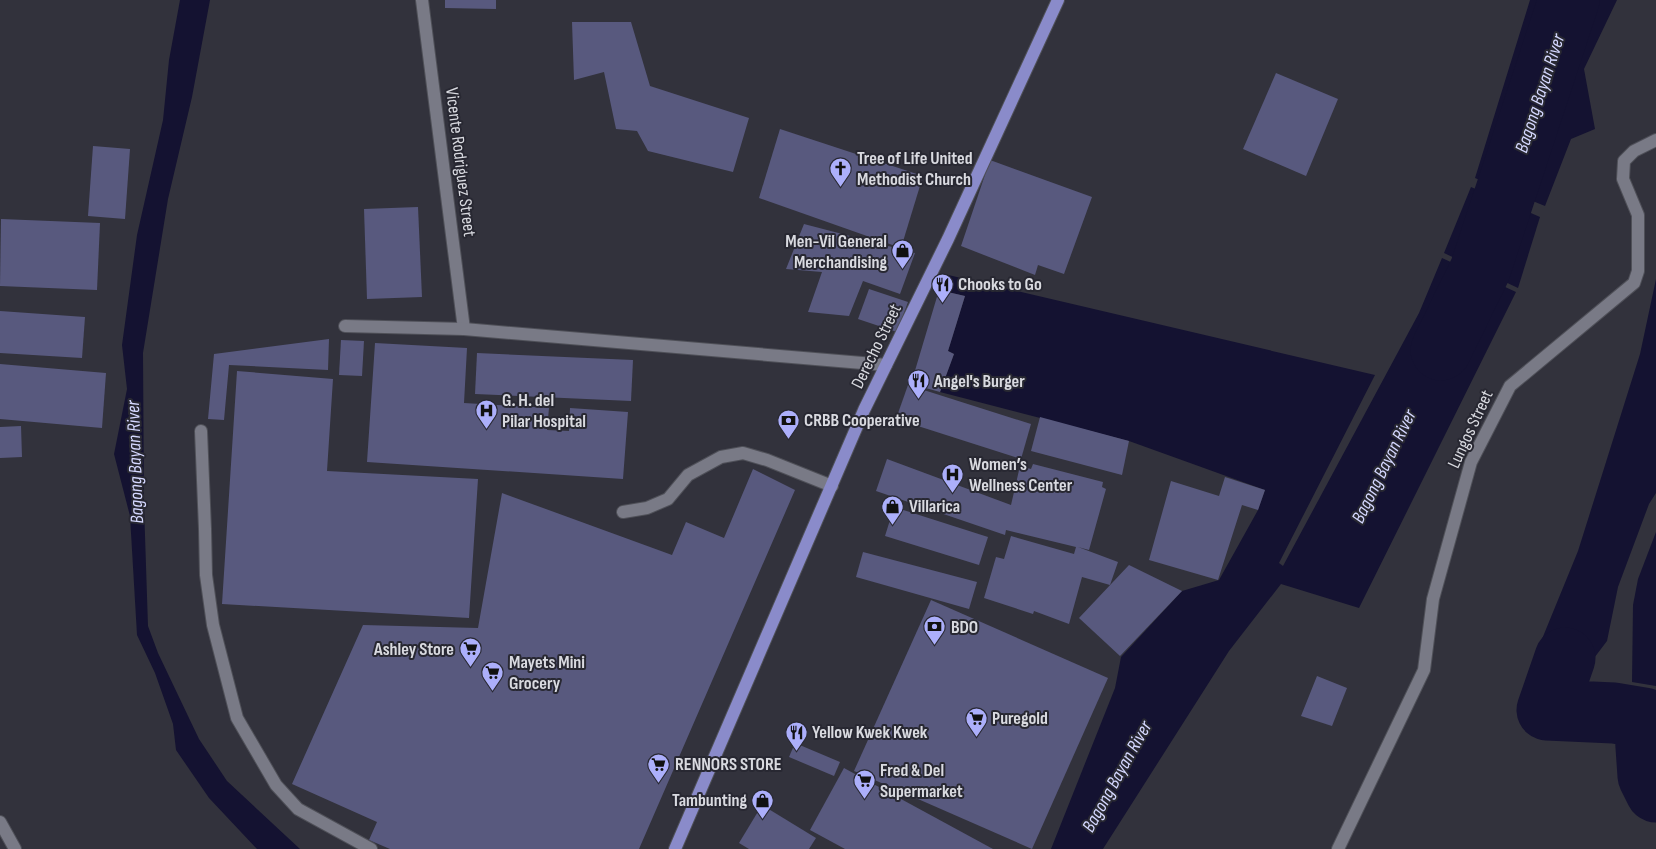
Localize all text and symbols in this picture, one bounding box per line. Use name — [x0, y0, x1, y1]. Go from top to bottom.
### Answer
water label: Bagong Bayan River — [1510, 31, 1571, 156]
street label: Vicente Rodriguez Street — [441, 86, 480, 238]
place label: Tree of Life United Methodist Church — [857, 148, 973, 190]
church icon: Tree of Life United Methodist Church — [829, 156, 853, 187]
place label: Men-Vil General Merchandising — [785, 231, 887, 273]
shop icon: Men-Vil General Merchandising — [891, 239, 915, 270]
restaurant icon: Chooks to Go — [930, 272, 954, 303]
place label: Chooks to Go — [958, 274, 1042, 295]
street label: Derecho Street — [847, 300, 906, 392]
restaurant icon: Angel's Burger — [906, 369, 930, 400]
place label: Angel's Burger — [933, 371, 1025, 392]
street label: Lungos Street — [1443, 386, 1498, 472]
place label: G. H. del Pilar Hospital — [502, 390, 586, 432]
hospital icon: G. H. del Pilar Hospital — [474, 398, 498, 429]
water label: Bagong Bayan River — [122, 399, 149, 524]
water label: Bagong Bayan River — [1347, 406, 1422, 527]
bank icon: CRBB Cooperative — [776, 408, 800, 439]
place label: CRBB Cooperative — [804, 410, 920, 431]
place label: Women’s Wellness Center — [969, 454, 1073, 496]
hospital icon: Women’s Wellness Center — [941, 462, 965, 493]
shop icon: Villarica — [881, 494, 905, 525]
place label: Villarica — [909, 496, 960, 517]
bank icon: BDO — [923, 615, 947, 646]
place label: BDO — [951, 617, 978, 638]
supermarket icon: Ashley Store — [458, 637, 482, 668]
place label: Ashley Store — [373, 639, 454, 660]
place label: Mayets Mini Grocery — [509, 652, 585, 694]
supermarket icon: Mayets Mini Grocery — [481, 660, 505, 691]
supermarket icon: Puregold — [964, 706, 988, 737]
place label: Puregold — [992, 708, 1048, 729]
water label: Bagong Bayan River — [1077, 717, 1158, 836]
restaurant icon: Yellow Kwek Kwek — [784, 720, 808, 751]
place label: Yellow Kwek Kwek — [812, 722, 928, 743]
supermarket icon: RENNORS STORE — [647, 752, 671, 783]
place label: RENNORS STORE — [675, 754, 782, 775]
place label: Fred & Del Supermarket — [880, 760, 963, 802]
supermarket icon: Fred & Del Supermarket — [852, 768, 876, 799]
shop icon: Tambunting — [751, 788, 775, 819]
place label: Tambunting — [672, 790, 747, 811]

